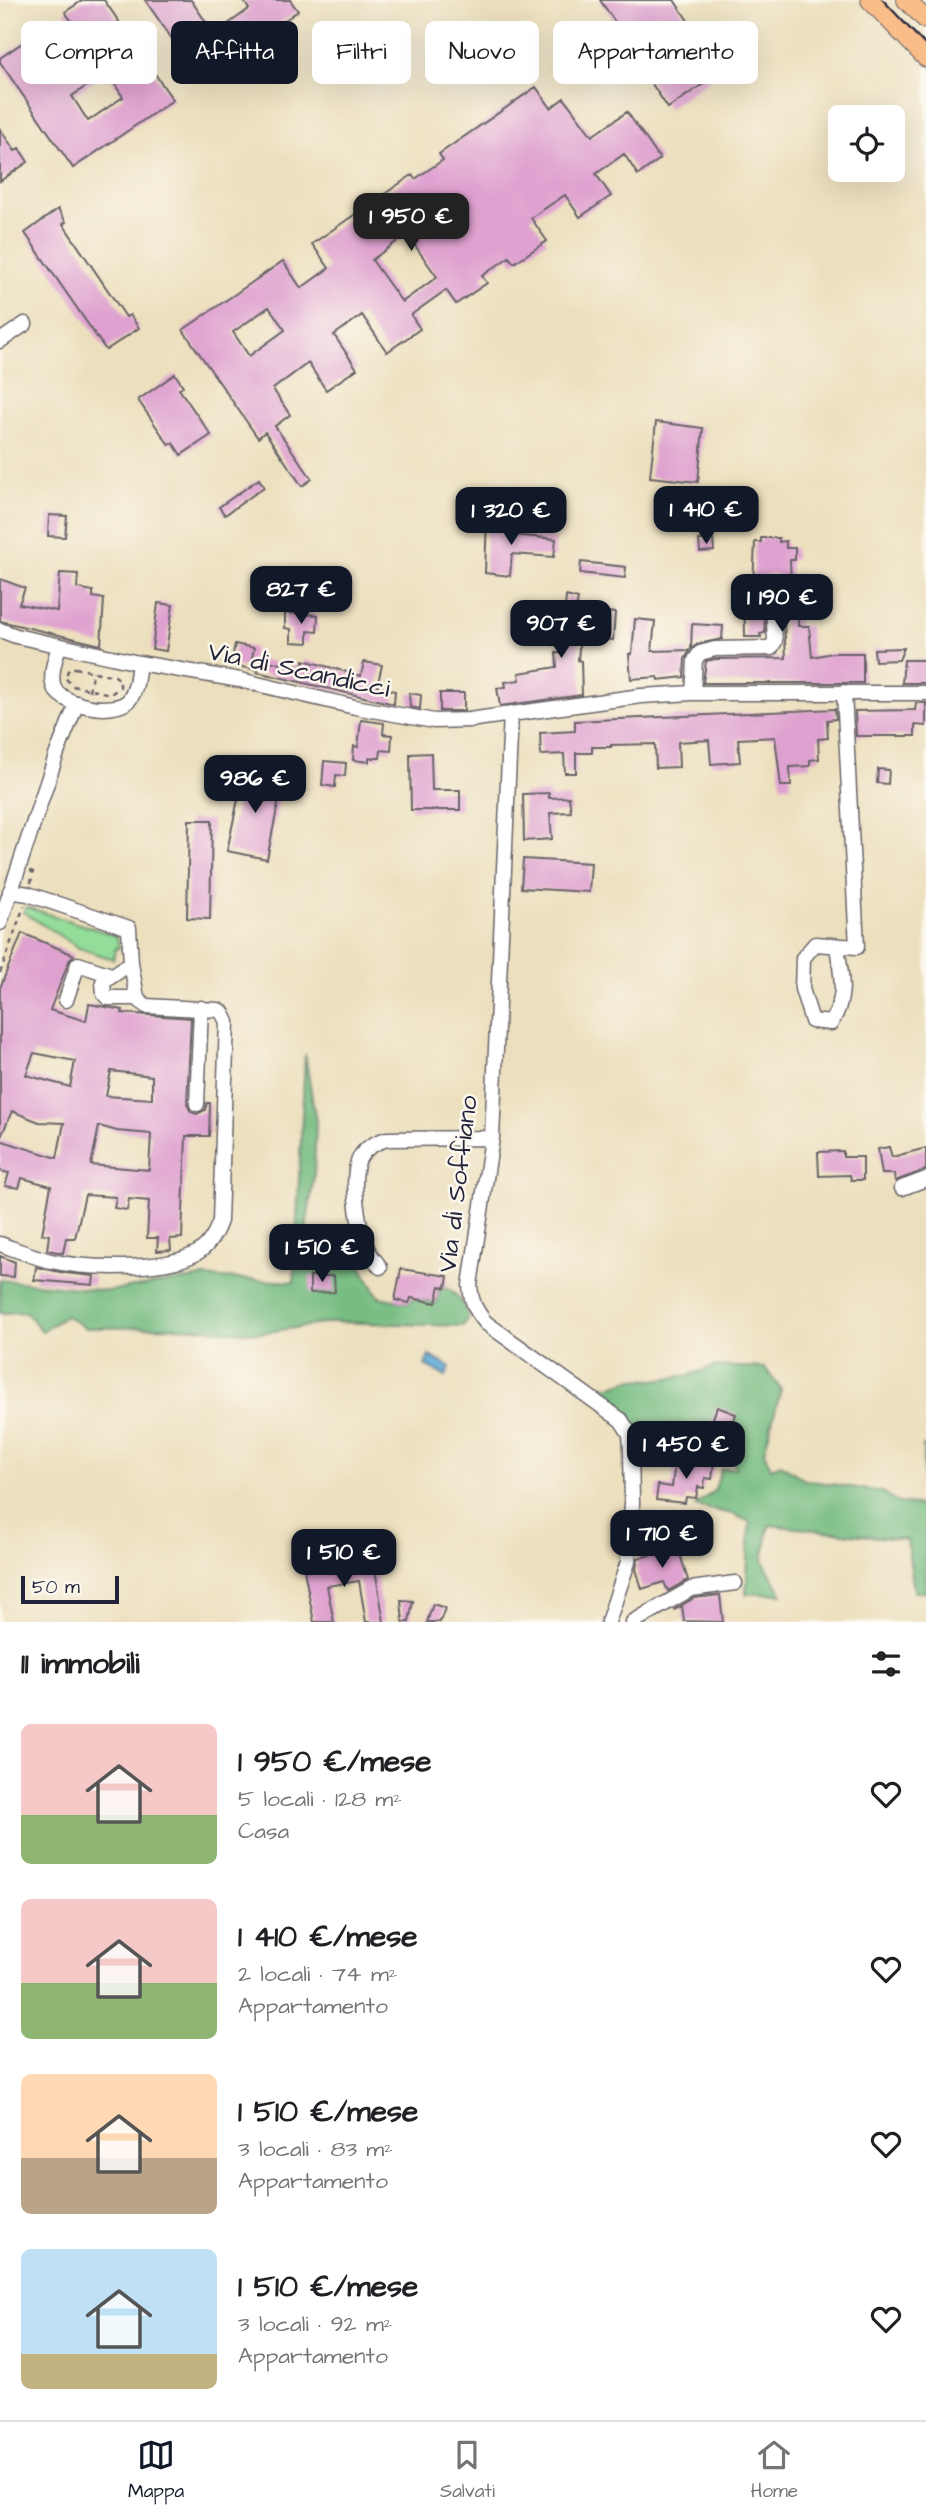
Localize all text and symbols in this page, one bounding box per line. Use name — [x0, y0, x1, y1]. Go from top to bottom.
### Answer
chip: Compra — [21, 21, 157, 84]
chip: Affitta — [171, 21, 298, 84]
chip: Filtri — [312, 21, 411, 84]
chip: Nuovo — [425, 21, 539, 84]
chip: Appartamento — [553, 21, 758, 84]
map controls — [828, 105, 905, 182]
button: locate — [828, 105, 905, 182]
pin: 1 950 € — [346, 194, 476, 253]
text: 1 950 € — [369, 200, 453, 232]
pin: 1 410 € — [641, 486, 771, 546]
pin: 1 320 € — [446, 488, 576, 547]
text: 1 410 € — [670, 493, 742, 525]
text: 1 320 € — [471, 494, 551, 526]
pin: 827 € — [252, 566, 350, 626]
text: 827 € — [266, 573, 336, 605]
pin: 1 190 € — [717, 574, 847, 634]
text: 1 190 € — [747, 581, 817, 613]
pin: 907 € — [512, 600, 610, 660]
text: 907 € — [526, 607, 596, 639]
street label: Via di Scandicci — [205, 633, 393, 707]
pin: 986 € — [206, 756, 304, 815]
text: 986 € — [220, 762, 290, 794]
street label: Via di Soffiano — [429, 1093, 487, 1275]
pin: 1 510 € — [257, 1224, 387, 1284]
text: 1 510 € — [285, 1231, 359, 1263]
pin: 1 450 € — [621, 1422, 751, 1481]
text: 1 450 € — [643, 1428, 729, 1460]
pin: 1 710 € — [597, 1510, 727, 1570]
text: 1 710 € — [626, 1517, 698, 1549]
pin: 1 510 € — [279, 1530, 409, 1589]
text: 1 510 € — [307, 1536, 381, 1568]
scale bar — [21, 1573, 119, 1605]
text: 50 m — [32, 1574, 80, 1601]
text: 11 immobili — [21, 1643, 139, 1685]
icon: filters — [867, 1645, 905, 1683]
text: 1 950 €/mese — [238, 1741, 431, 1783]
icon: home — [77, 1752, 161, 1836]
icon: heart — [867, 1775, 905, 1813]
text: 5 locali · 128 m² — [238, 1783, 402, 1815]
text: Casa — [238, 1815, 289, 1847]
text: 1 410 €/mese — [238, 1916, 417, 1958]
icon: home — [77, 1927, 161, 2011]
icon: heart — [867, 1950, 905, 1988]
text: 2 locali · 74 m² — [238, 1958, 397, 1990]
text: Appartamento — [238, 1990, 388, 2022]
text: 1 510 €/mese — [238, 2091, 418, 2133]
icon: home — [77, 2102, 161, 2186]
icon: heart — [867, 2125, 905, 2163]
text: 3 locali · 83 m² — [238, 2133, 393, 2165]
text: Appartamento — [238, 2165, 388, 2197]
text: 1 510 €/mese — [238, 2266, 418, 2308]
icon: home — [77, 2277, 161, 2361]
icon: heart — [867, 2300, 905, 2338]
text: 3 locali · 92 m² — [238, 2308, 392, 2340]
text: Appartamento — [238, 2340, 388, 2372]
tab: Mappa — [128, 2436, 184, 2505]
tab: Salvati — [440, 2436, 495, 2505]
tab: Home — [751, 2436, 798, 2505]

